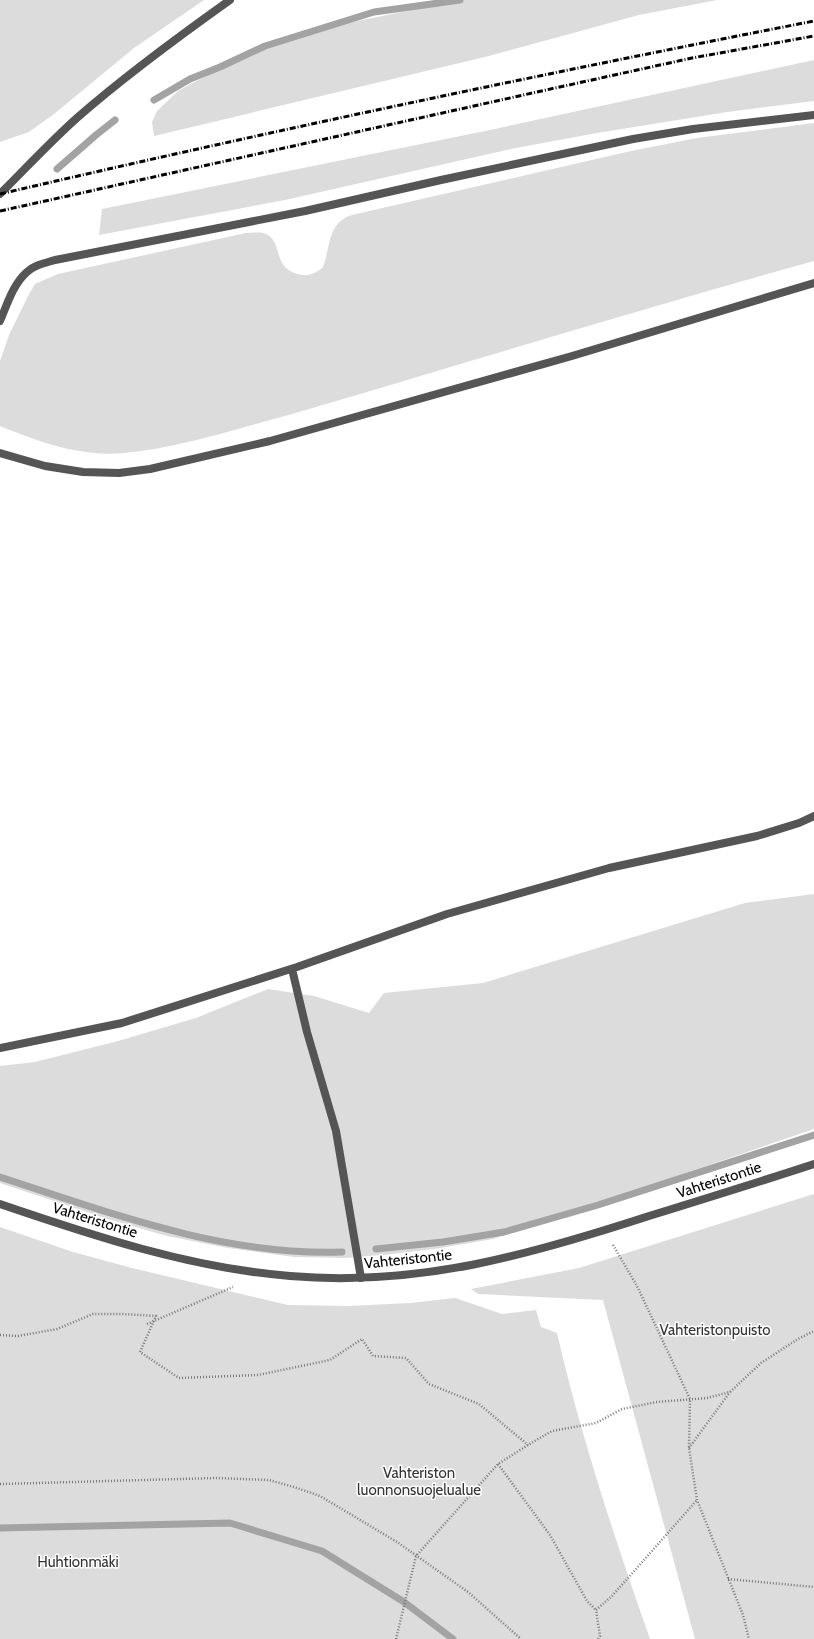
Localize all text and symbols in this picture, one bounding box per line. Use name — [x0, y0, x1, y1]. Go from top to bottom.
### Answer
street label: Vahteristontie — [674, 1158, 764, 1202]
street label: Vahteristontie — [50, 1199, 140, 1242]
street label: Vahteristontie — [363, 1245, 453, 1273]
park label: Vahteristonpuisto — [659, 1321, 771, 1339]
park label: Vahteriston luonnonsuojelualue — [357, 1464, 481, 1499]
park label: Huhtionmäki — [37, 1553, 119, 1571]

